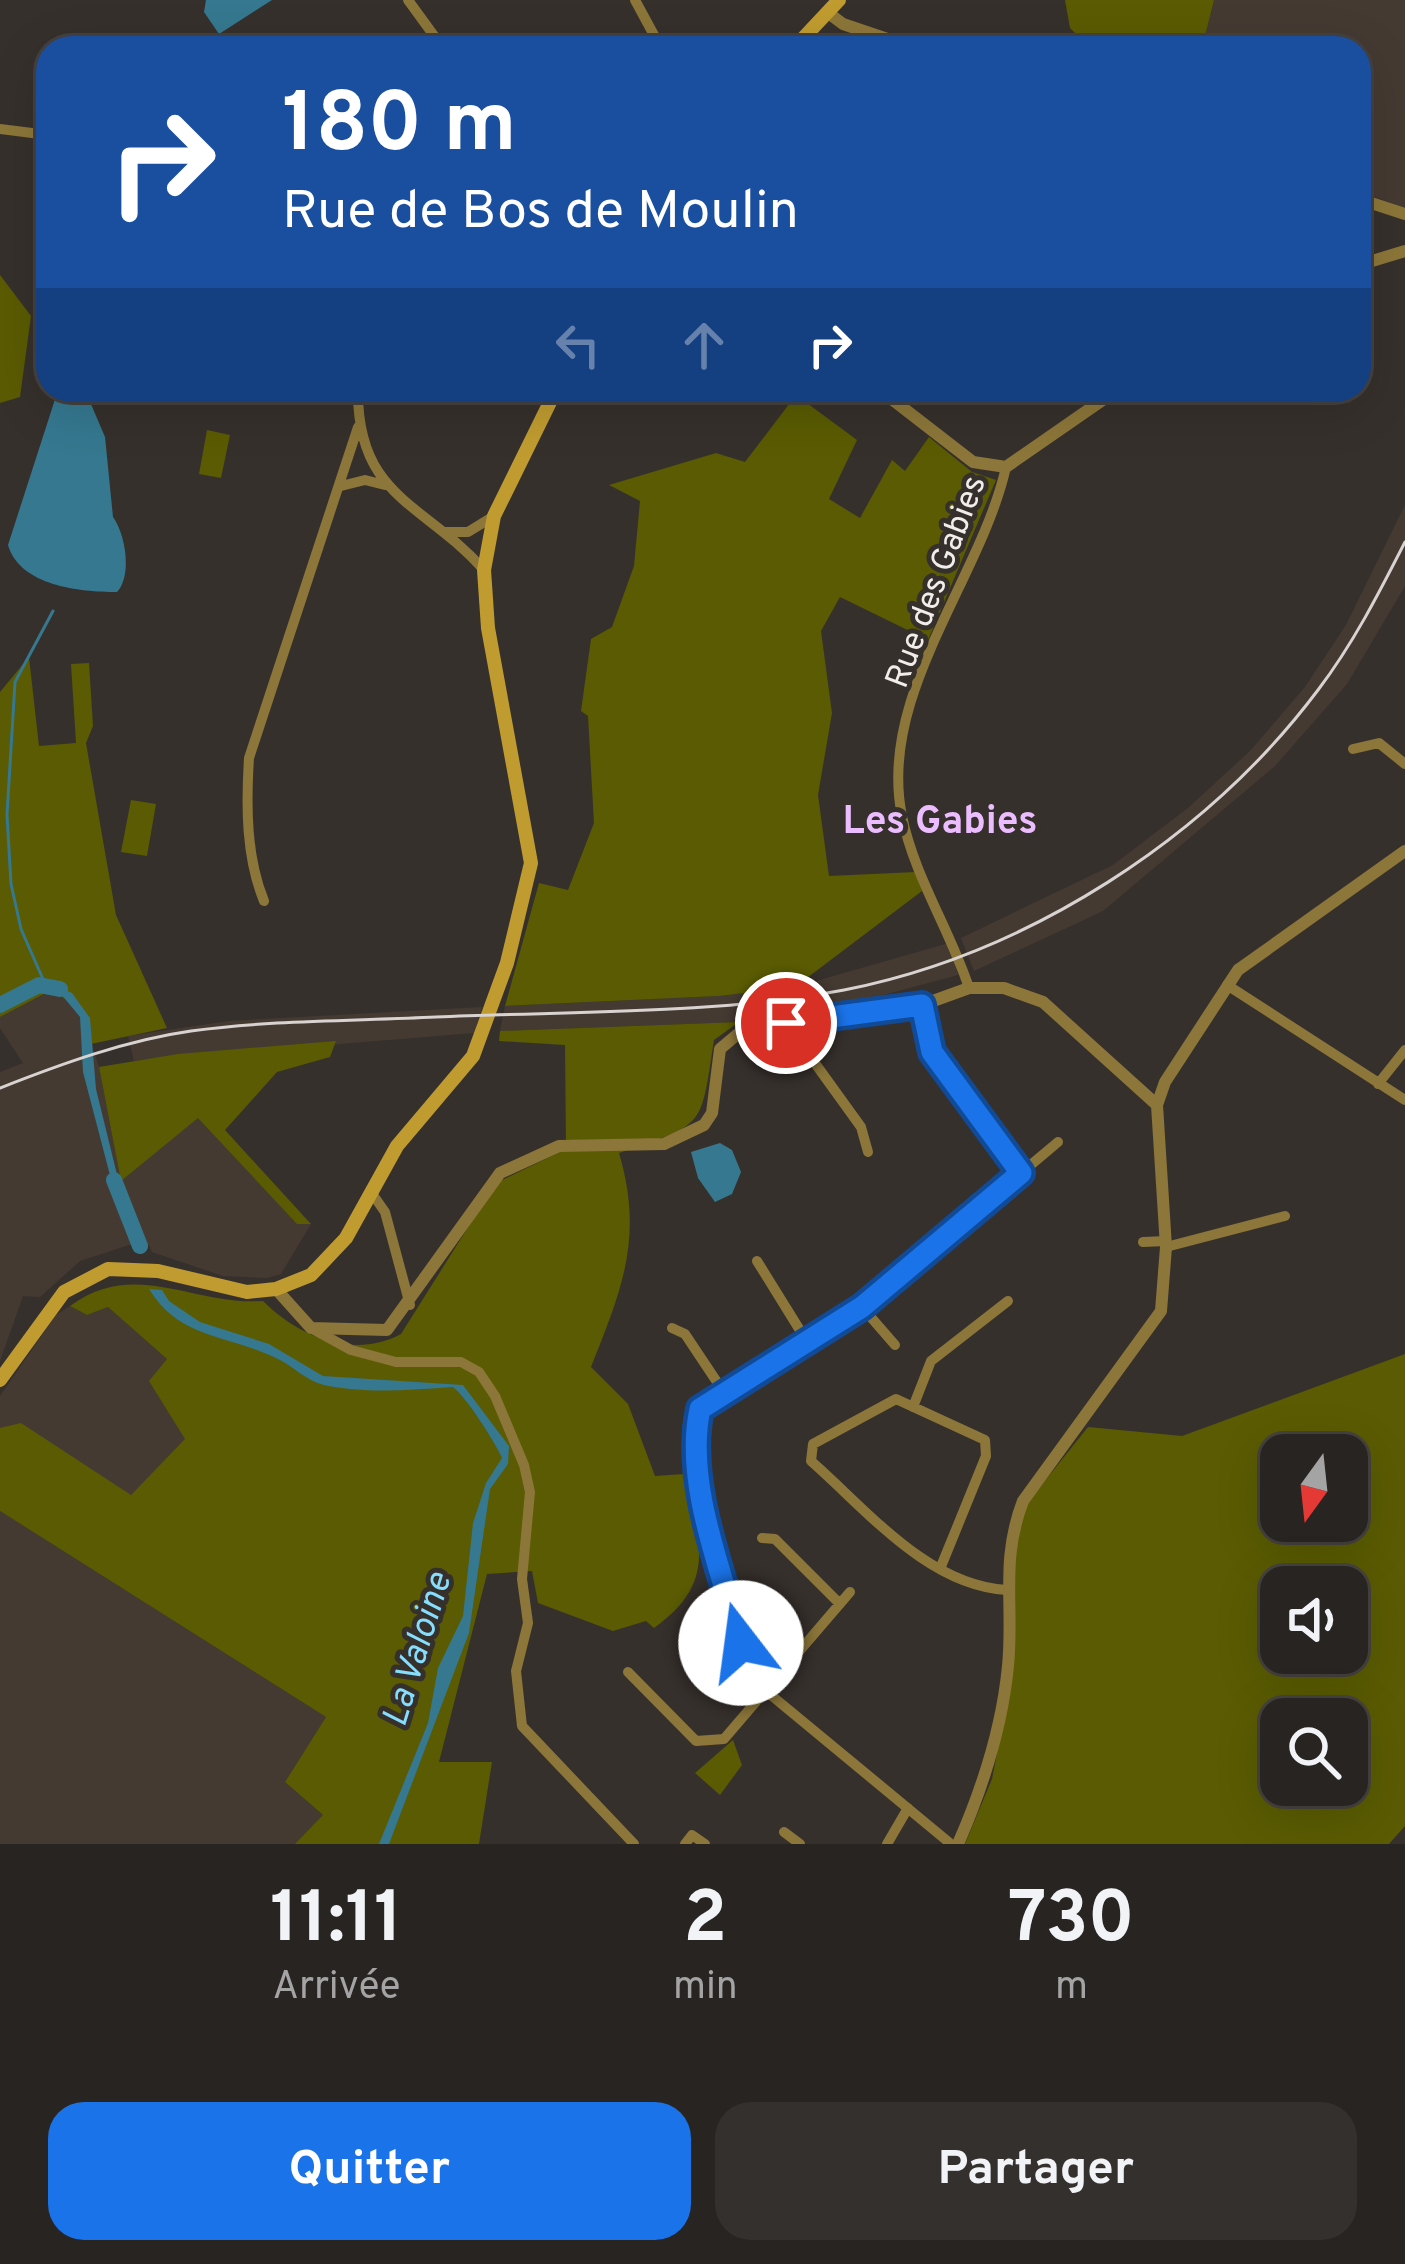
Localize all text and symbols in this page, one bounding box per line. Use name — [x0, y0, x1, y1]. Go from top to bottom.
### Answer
text: 180 m — [282, 75, 517, 181]
icon: right — [84, 84, 240, 240]
text: Rue de Bos de Moulin — [282, 179, 799, 248]
icon: left — [545, 312, 611, 378]
icon: ahead — [671, 312, 737, 378]
icon: right — [797, 312, 863, 378]
street label: Rue des Gabies — [878, 470, 998, 695]
district label: Les Gabies — [843, 799, 1037, 848]
pin — [735, 972, 837, 1074]
icon: arrive — [753, 990, 819, 1056]
north arrow — [1260, 1434, 1368, 1542]
map controls — [1260, 1434, 1368, 1806]
button: sound — [1260, 1566, 1368, 1674]
water label: La Valoine — [374, 1567, 464, 1733]
position arrow — [678, 1580, 804, 1706]
button: search — [1260, 1698, 1368, 1806]
text: 11:11 — [270, 1876, 403, 1968]
text: 2 — [683, 1876, 727, 1968]
text: 730 — [1008, 1876, 1135, 1968]
text: Arrivée — [272, 1964, 401, 2013]
text: min — [673, 1964, 738, 2013]
text: m — [1055, 1964, 1088, 2013]
button: Quitter — [48, 2102, 691, 2240]
button: Partager — [715, 2102, 1357, 2240]

